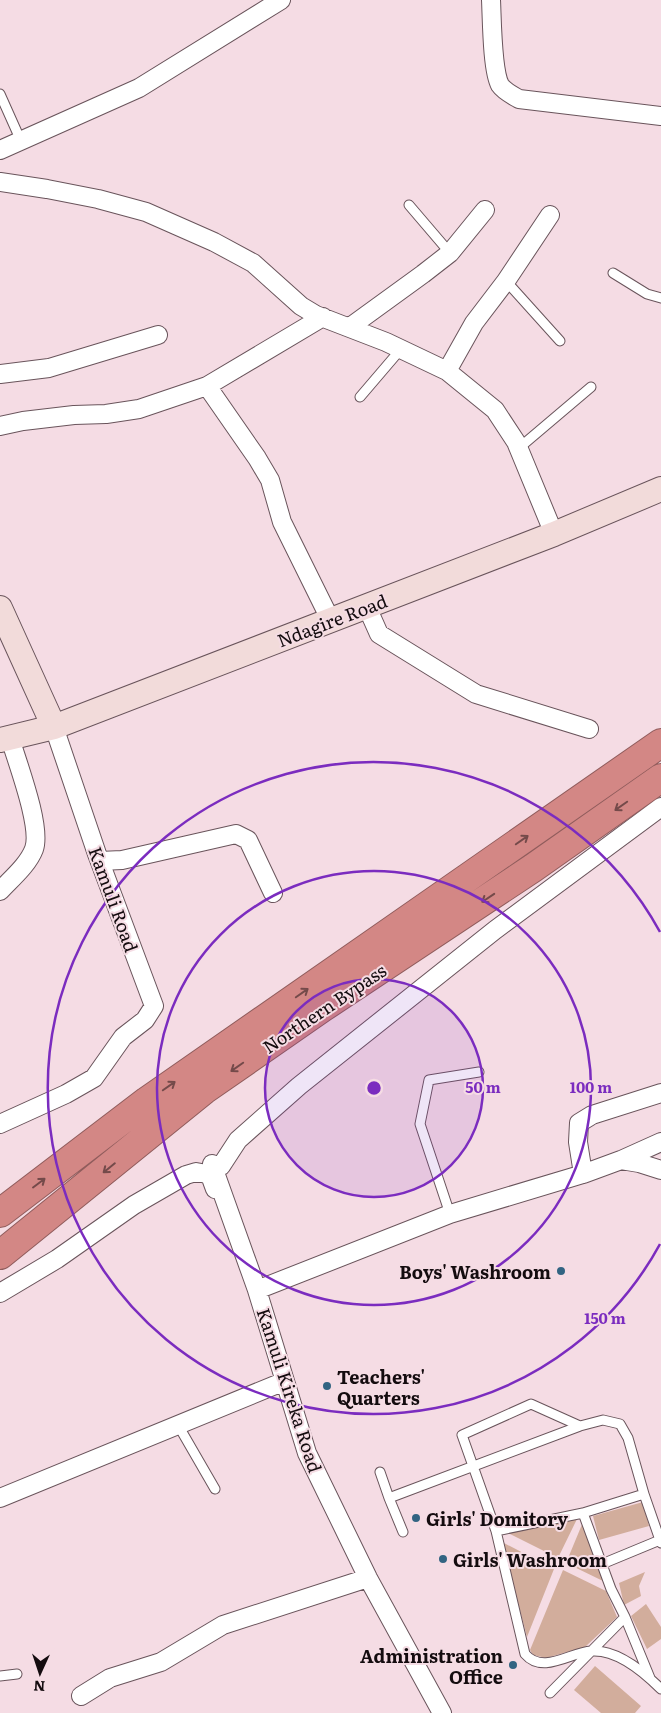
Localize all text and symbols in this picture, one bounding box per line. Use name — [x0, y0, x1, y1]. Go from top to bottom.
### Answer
street label: Ndagire Road — [273, 587, 391, 653]
one-way arrow — [614, 801, 628, 811]
one-way arrow — [515, 835, 529, 845]
street label: Kamuli Road — [82, 842, 146, 956]
one-way arrow — [481, 894, 495, 904]
street label: Northern Bypass — [257, 957, 391, 1059]
one-way arrow — [295, 988, 309, 998]
one-way arrow — [230, 1062, 244, 1072]
text: 50 m — [465, 1075, 501, 1098]
text: 100 m — [570, 1075, 612, 1098]
centre of rings — [365, 1079, 383, 1097]
one-way arrow — [162, 1081, 176, 1091]
one-way arrow — [103, 1162, 116, 1173]
one-way arrow — [32, 1178, 45, 1189]
place label: Boys' Washroom — [399, 1258, 551, 1285]
marker: Boys' Washroom — [555, 1265, 567, 1277]
street label: Kamuli Kireka Road — [251, 1304, 329, 1476]
text: 150 m — [584, 1306, 626, 1329]
place label: Teachers' Quarters — [337, 1363, 425, 1411]
marker: Teachers' Quarters — [321, 1380, 333, 1392]
place label: Girls' Domitory — [426, 1505, 568, 1532]
marker: Girls' Domitory — [410, 1512, 422, 1524]
place label: Girls' Washroom — [453, 1546, 607, 1573]
marker: Girls' Washroom — [437, 1553, 449, 1565]
place label: Administration Office — [360, 1642, 503, 1690]
north arrow — [15, 1648, 65, 1698]
marker: Administration Office — [507, 1659, 519, 1671]
text: N — [33, 1677, 46, 1697]

